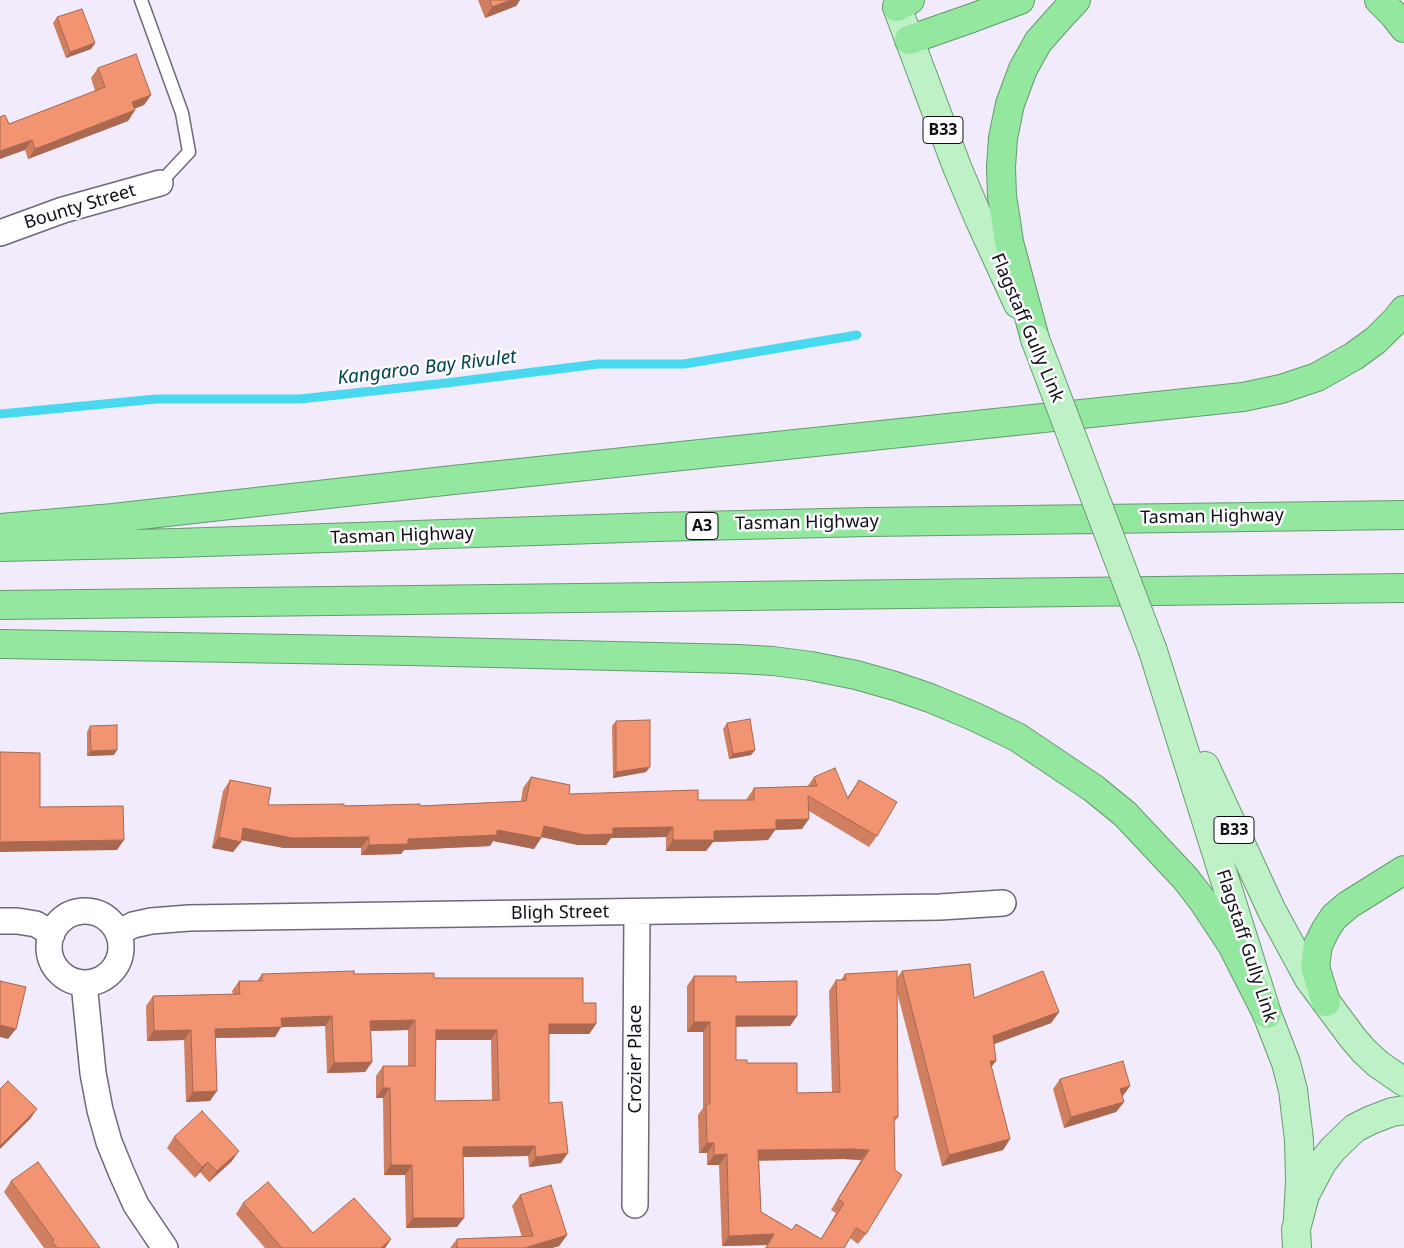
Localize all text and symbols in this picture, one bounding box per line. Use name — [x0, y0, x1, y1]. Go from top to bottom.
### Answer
road number: B33 — [923, 116, 963, 144]
street label: Bounty Street — [22, 180, 138, 234]
street label: Flagstaff Gully Link — [986, 250, 1068, 406]
water label: Kangaroo Bay Rivulet — [336, 346, 518, 390]
street label: Tasman Highway — [1140, 505, 1284, 529]
street label: Tasman Highway — [735, 511, 879, 535]
road number: A3 — [686, 512, 718, 540]
street label: Tasman Highway — [330, 523, 474, 549]
road number: B33 — [1214, 816, 1254, 844]
street label: Flagstaff Gully Link — [1211, 867, 1281, 1025]
street label: Bligh Street — [511, 901, 609, 925]
street label: Crozier Place — [625, 1005, 647, 1113]

